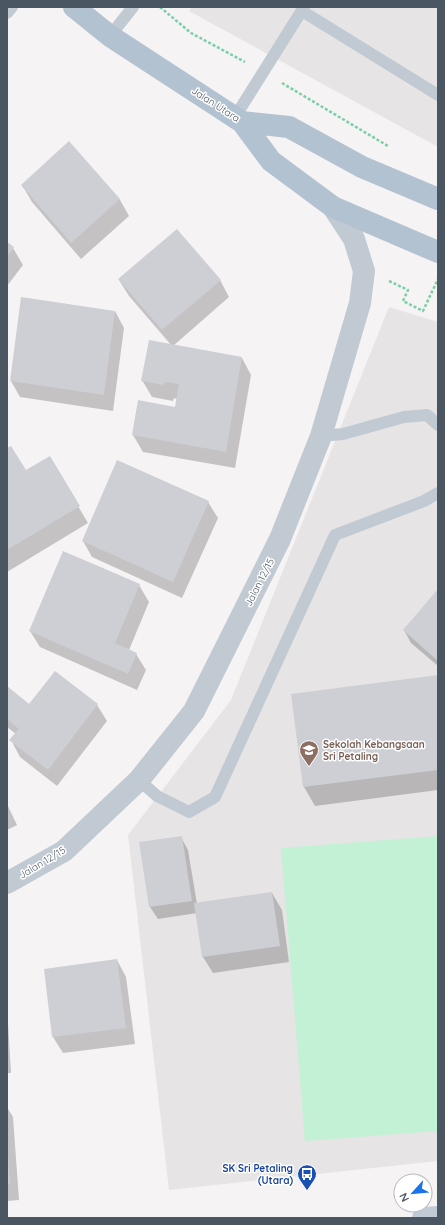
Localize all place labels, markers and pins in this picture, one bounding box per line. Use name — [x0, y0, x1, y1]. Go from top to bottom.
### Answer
place label: Sekolah Kebangsaan Sri Petaling — [323, 738, 425, 763]
school or university icon: Sekolah Kebangsaan Sri Petaling — [298, 739, 320, 767]
place label: SK Sri Petaling (Utara) — [223, 1162, 293, 1187]
bus stop icon: SK Sri Petaling (Utara) — [296, 1163, 318, 1191]

